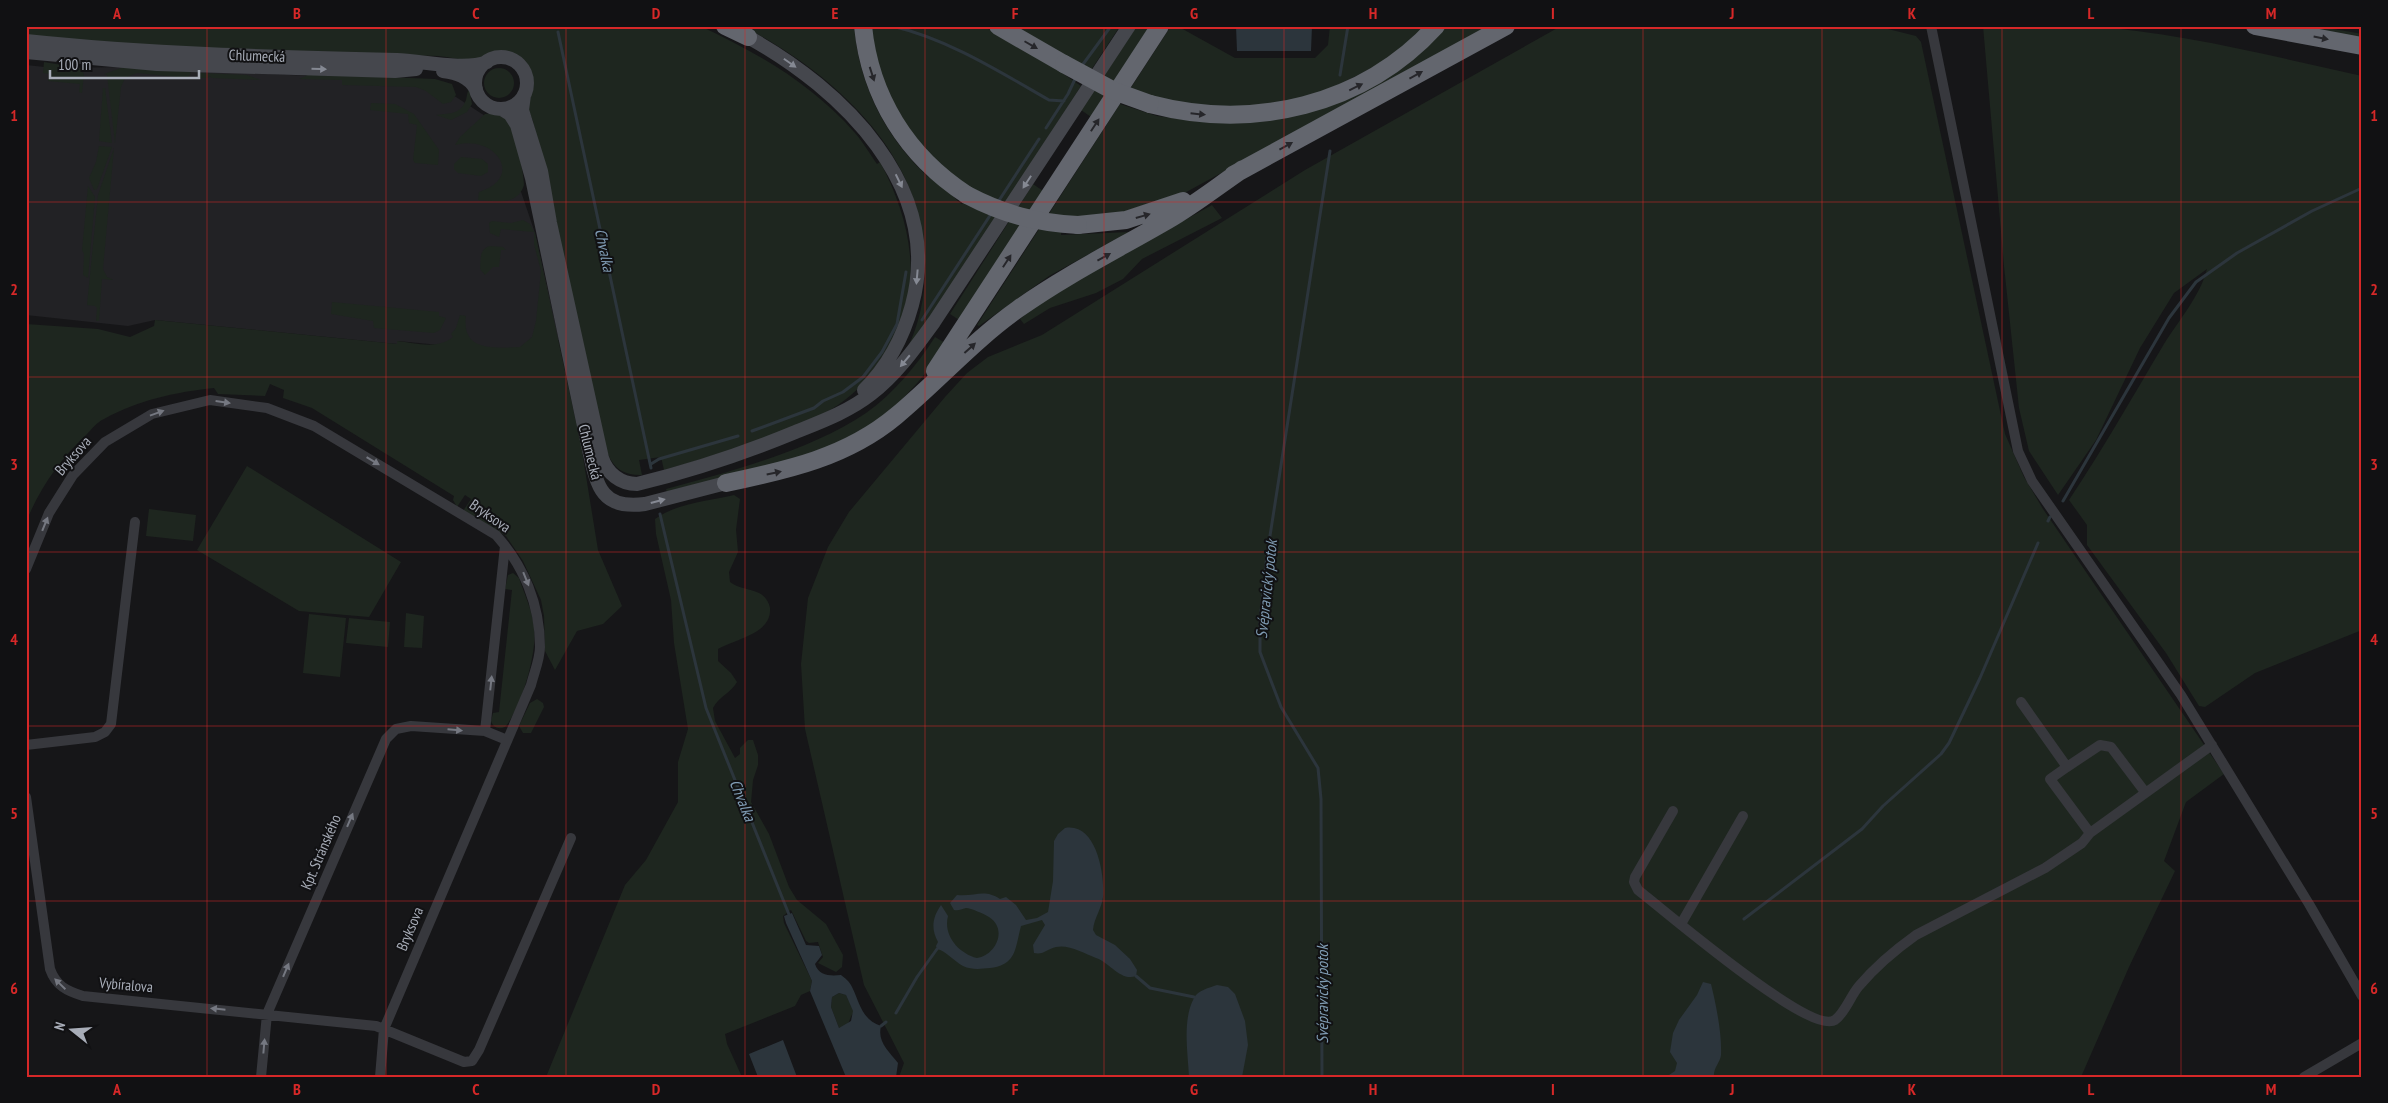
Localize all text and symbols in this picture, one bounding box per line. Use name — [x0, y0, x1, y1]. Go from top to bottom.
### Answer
text: A — [112, 3, 122, 23]
text: B — [293, 3, 301, 23]
text: C — [472, 3, 480, 23]
text: D — [652, 3, 661, 23]
text: E — [832, 3, 839, 23]
text: F — [1012, 3, 1019, 23]
text: G — [1190, 3, 1198, 23]
text: H — [1369, 3, 1377, 23]
text: I — [1551, 3, 1555, 23]
text: J — [1729, 3, 1734, 23]
text: K — [1908, 3, 1917, 23]
text: L — [2088, 3, 2095, 23]
text: M — [2266, 3, 2276, 23]
one-way arrow — [2313, 34, 2328, 42]
one-way arrow — [1024, 41, 1037, 50]
street label: Chlumecká — [228, 45, 286, 66]
scale bar — [50, 48, 199, 80]
text: 100 m — [58, 55, 91, 74]
one-way arrow — [783, 57, 796, 67]
one-way arrow — [312, 65, 328, 73]
one-way arrow — [868, 67, 876, 82]
one-way arrow — [1409, 71, 1424, 79]
one-way arrow — [1348, 82, 1363, 91]
text: 1 — [10, 105, 18, 125]
text: 1 — [2370, 105, 2378, 125]
one-way arrow — [1190, 110, 1206, 118]
one-way arrow — [1090, 118, 1100, 131]
one-way arrow — [1279, 142, 1293, 150]
one-way arrow — [895, 174, 903, 188]
one-way arrow — [1022, 176, 1031, 189]
one-way arrow — [1135, 211, 1150, 219]
water label: Chvalka — [591, 227, 620, 275]
one-way arrow — [1097, 252, 1111, 261]
one-way arrow — [1002, 254, 1011, 268]
one-way arrow — [913, 269, 921, 285]
text: 2 — [10, 279, 18, 299]
text: 2 — [2370, 279, 2378, 299]
one-way arrow — [964, 342, 976, 354]
one-way arrow — [899, 354, 910, 367]
one-way arrow — [216, 398, 232, 406]
one-way arrow — [150, 409, 165, 417]
street label: Chlumecká — [574, 422, 607, 482]
street label: Bryksova — [50, 432, 95, 479]
text: 3 — [10, 454, 18, 474]
text: 3 — [2370, 454, 2378, 474]
one-way arrow — [366, 456, 379, 465]
one-way arrow — [766, 469, 782, 477]
street label: Bryksova — [466, 495, 515, 537]
one-way arrow — [650, 497, 665, 505]
one-way arrow — [41, 517, 49, 531]
water label: Svépravický potok — [1251, 537, 1281, 639]
one-way arrow — [522, 572, 530, 586]
text: 4 — [10, 629, 18, 649]
text: 4 — [2370, 629, 2378, 649]
one-way arrow — [487, 674, 495, 690]
one-way arrow — [447, 726, 463, 734]
water label: Chvalka — [726, 776, 761, 825]
text: 5 — [10, 803, 18, 823]
text: 5 — [2370, 803, 2378, 823]
street label: Kpt. Stránského — [296, 811, 345, 892]
one-way arrow — [347, 813, 355, 827]
street label: Bryksova — [392, 904, 427, 954]
water label: Svépravický potok — [1312, 943, 1332, 1044]
one-way arrow — [282, 962, 290, 977]
street label: Vybíralova — [97, 973, 154, 996]
text: 6 — [10, 978, 18, 998]
one-way arrow — [54, 978, 66, 990]
text: 6 — [2370, 978, 2378, 998]
one-way arrow — [210, 1005, 226, 1013]
north arrow — [48, 1006, 98, 1056]
text: N — [50, 1020, 69, 1032]
one-way arrow — [260, 1037, 268, 1053]
text: A — [112, 1079, 122, 1099]
text: B — [293, 1079, 301, 1099]
text: C — [472, 1079, 480, 1099]
text: D — [652, 1079, 661, 1099]
text: E — [832, 1079, 839, 1099]
text: F — [1012, 1079, 1019, 1099]
text: G — [1190, 1079, 1198, 1099]
text: H — [1369, 1079, 1377, 1099]
text: I — [1551, 1079, 1555, 1099]
text: J — [1729, 1079, 1734, 1099]
text: K — [1908, 1079, 1917, 1099]
text: L — [2088, 1079, 2095, 1099]
text: M — [2266, 1079, 2276, 1099]

